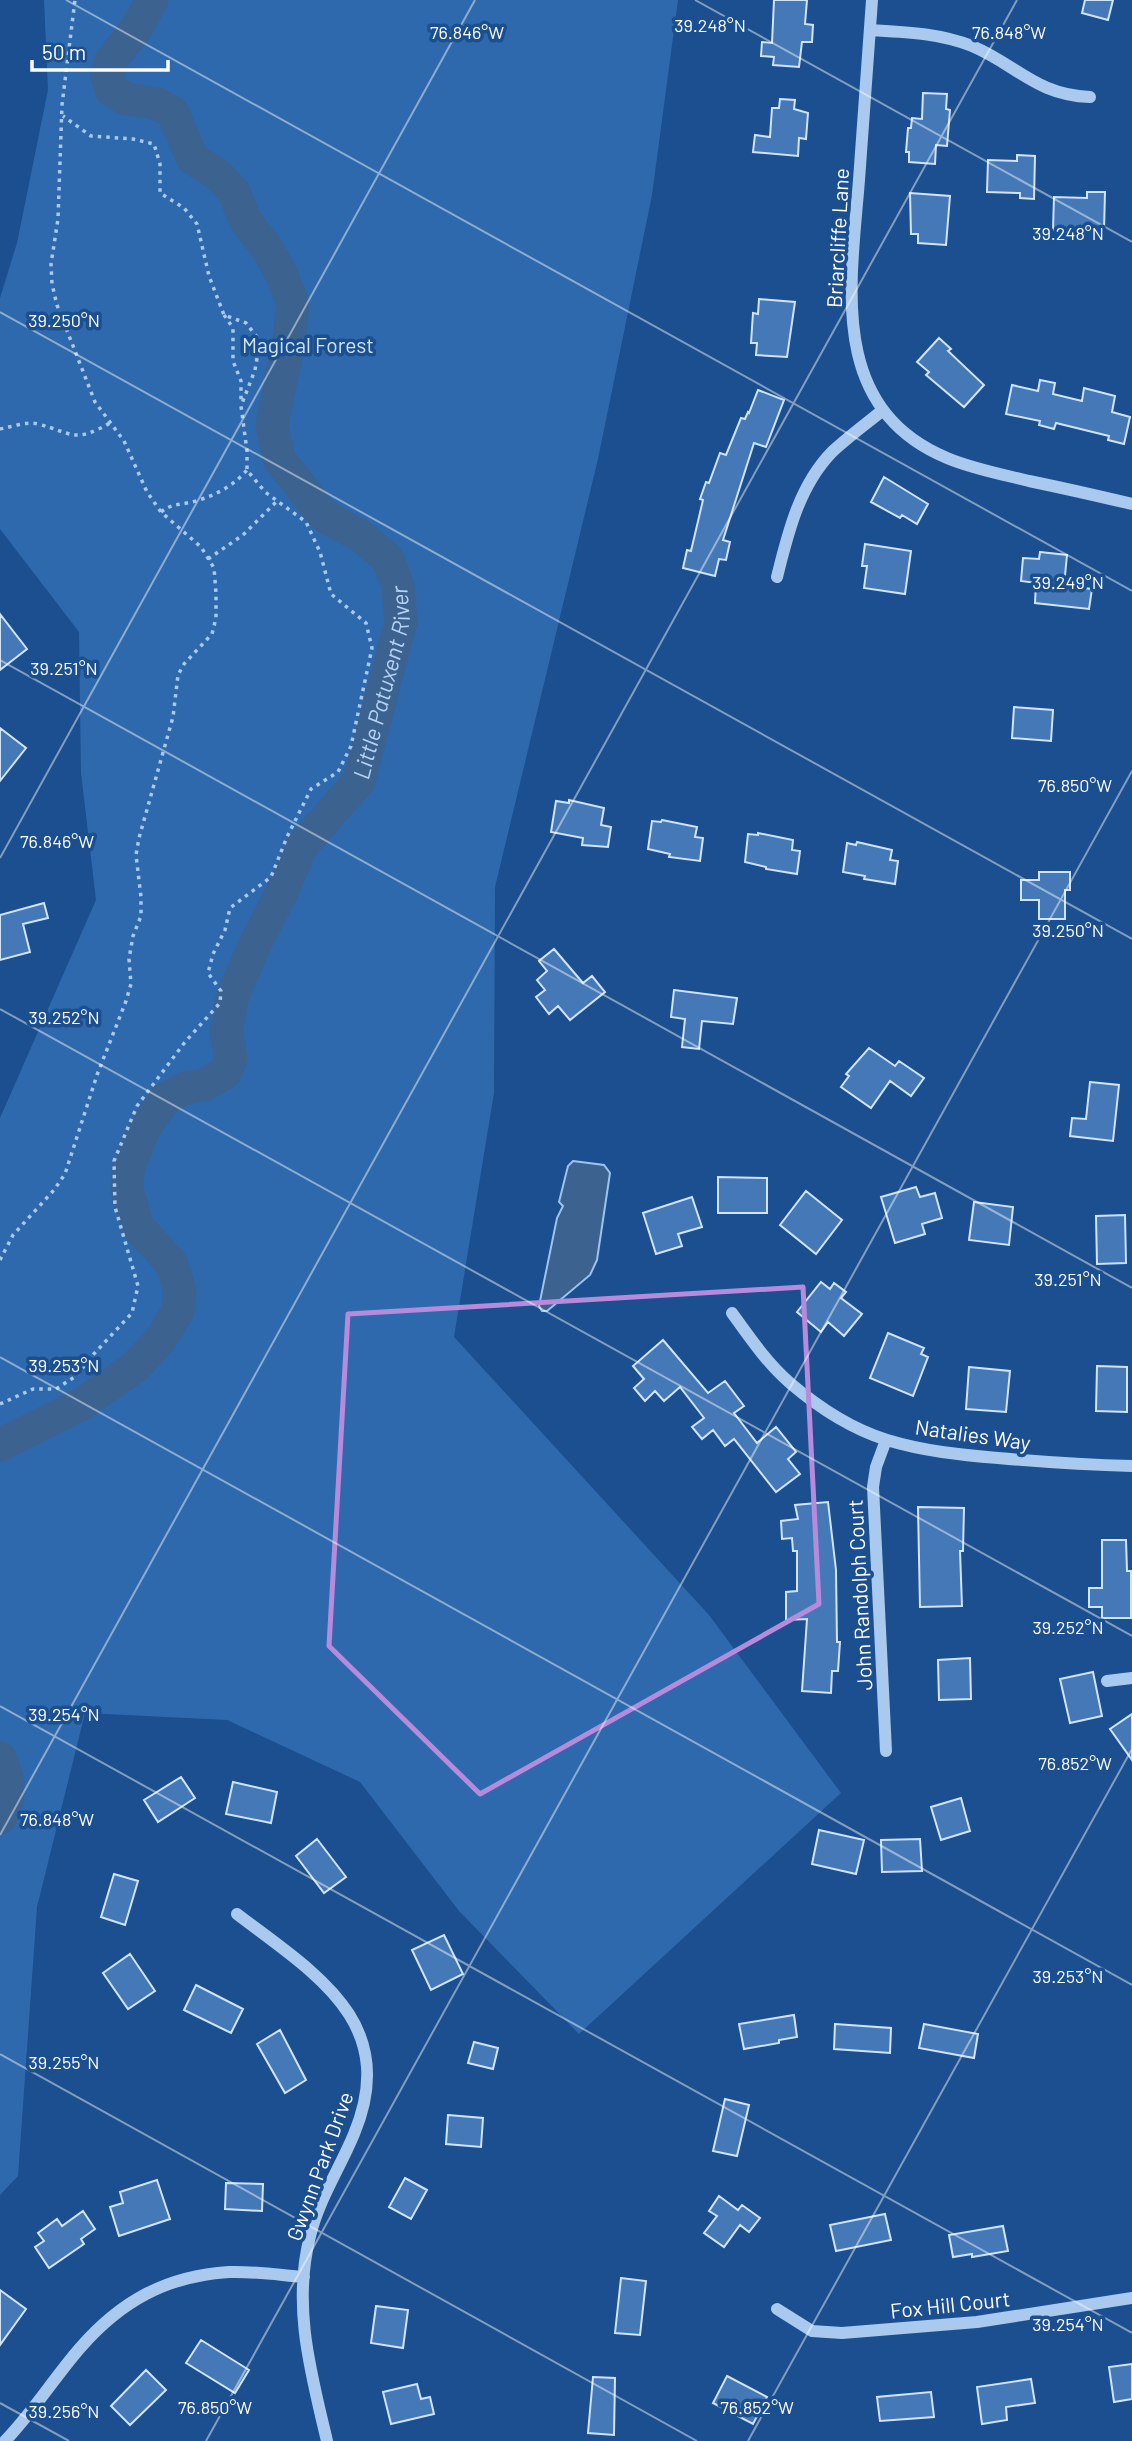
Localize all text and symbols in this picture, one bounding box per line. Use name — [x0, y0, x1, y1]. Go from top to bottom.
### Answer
text: 39.248°N — [674, 14, 746, 36]
text: 76.846°W — [430, 21, 504, 43]
text: 76.848°W — [972, 21, 1046, 43]
scale bar — [32, 28, 168, 72]
text: 50 m — [42, 39, 86, 64]
street label: Briarcliffe Lane — [821, 167, 853, 309]
text: 39.248°N — [1032, 222, 1104, 244]
text: 39.250°N — [28, 309, 100, 331]
park label: Magical Forest — [242, 332, 374, 357]
text: 39.249°N — [1032, 571, 1104, 593]
water label: Little Patuxent River — [346, 584, 415, 782]
text: 39.251°N — [30, 657, 98, 679]
text: 76.850°W — [1038, 774, 1112, 796]
text: 76.846°W — [20, 830, 94, 852]
text: 39.250°N — [1032, 919, 1104, 941]
text: 39.252°N — [28, 1006, 100, 1028]
text: 39.251°N — [1034, 1268, 1102, 1290]
text: 39.253°N — [29, 1354, 99, 1376]
street label: Natalies Way — [914, 1414, 1033, 1455]
street label: John Randolph Court — [842, 1499, 876, 1691]
text: 39.252°N — [1032, 1616, 1104, 1638]
text: 39.254°N — [28, 1703, 100, 1725]
text: 76.852°W — [1038, 1752, 1112, 1774]
text: 76.848°W — [20, 1808, 94, 1830]
text: 39.253°N — [1033, 1965, 1103, 1987]
text: 39.255°N — [29, 2051, 99, 2073]
street label: Gwynn Park Drive — [280, 2088, 358, 2244]
street label: Fox Hill Court — [889, 2285, 1011, 2323]
text: 39.254°N — [1032, 2313, 1104, 2335]
text: 76.850°W — [178, 2396, 252, 2418]
text: 76.852°W — [720, 2396, 794, 2418]
text: 39.256°N — [29, 2400, 99, 2422]

